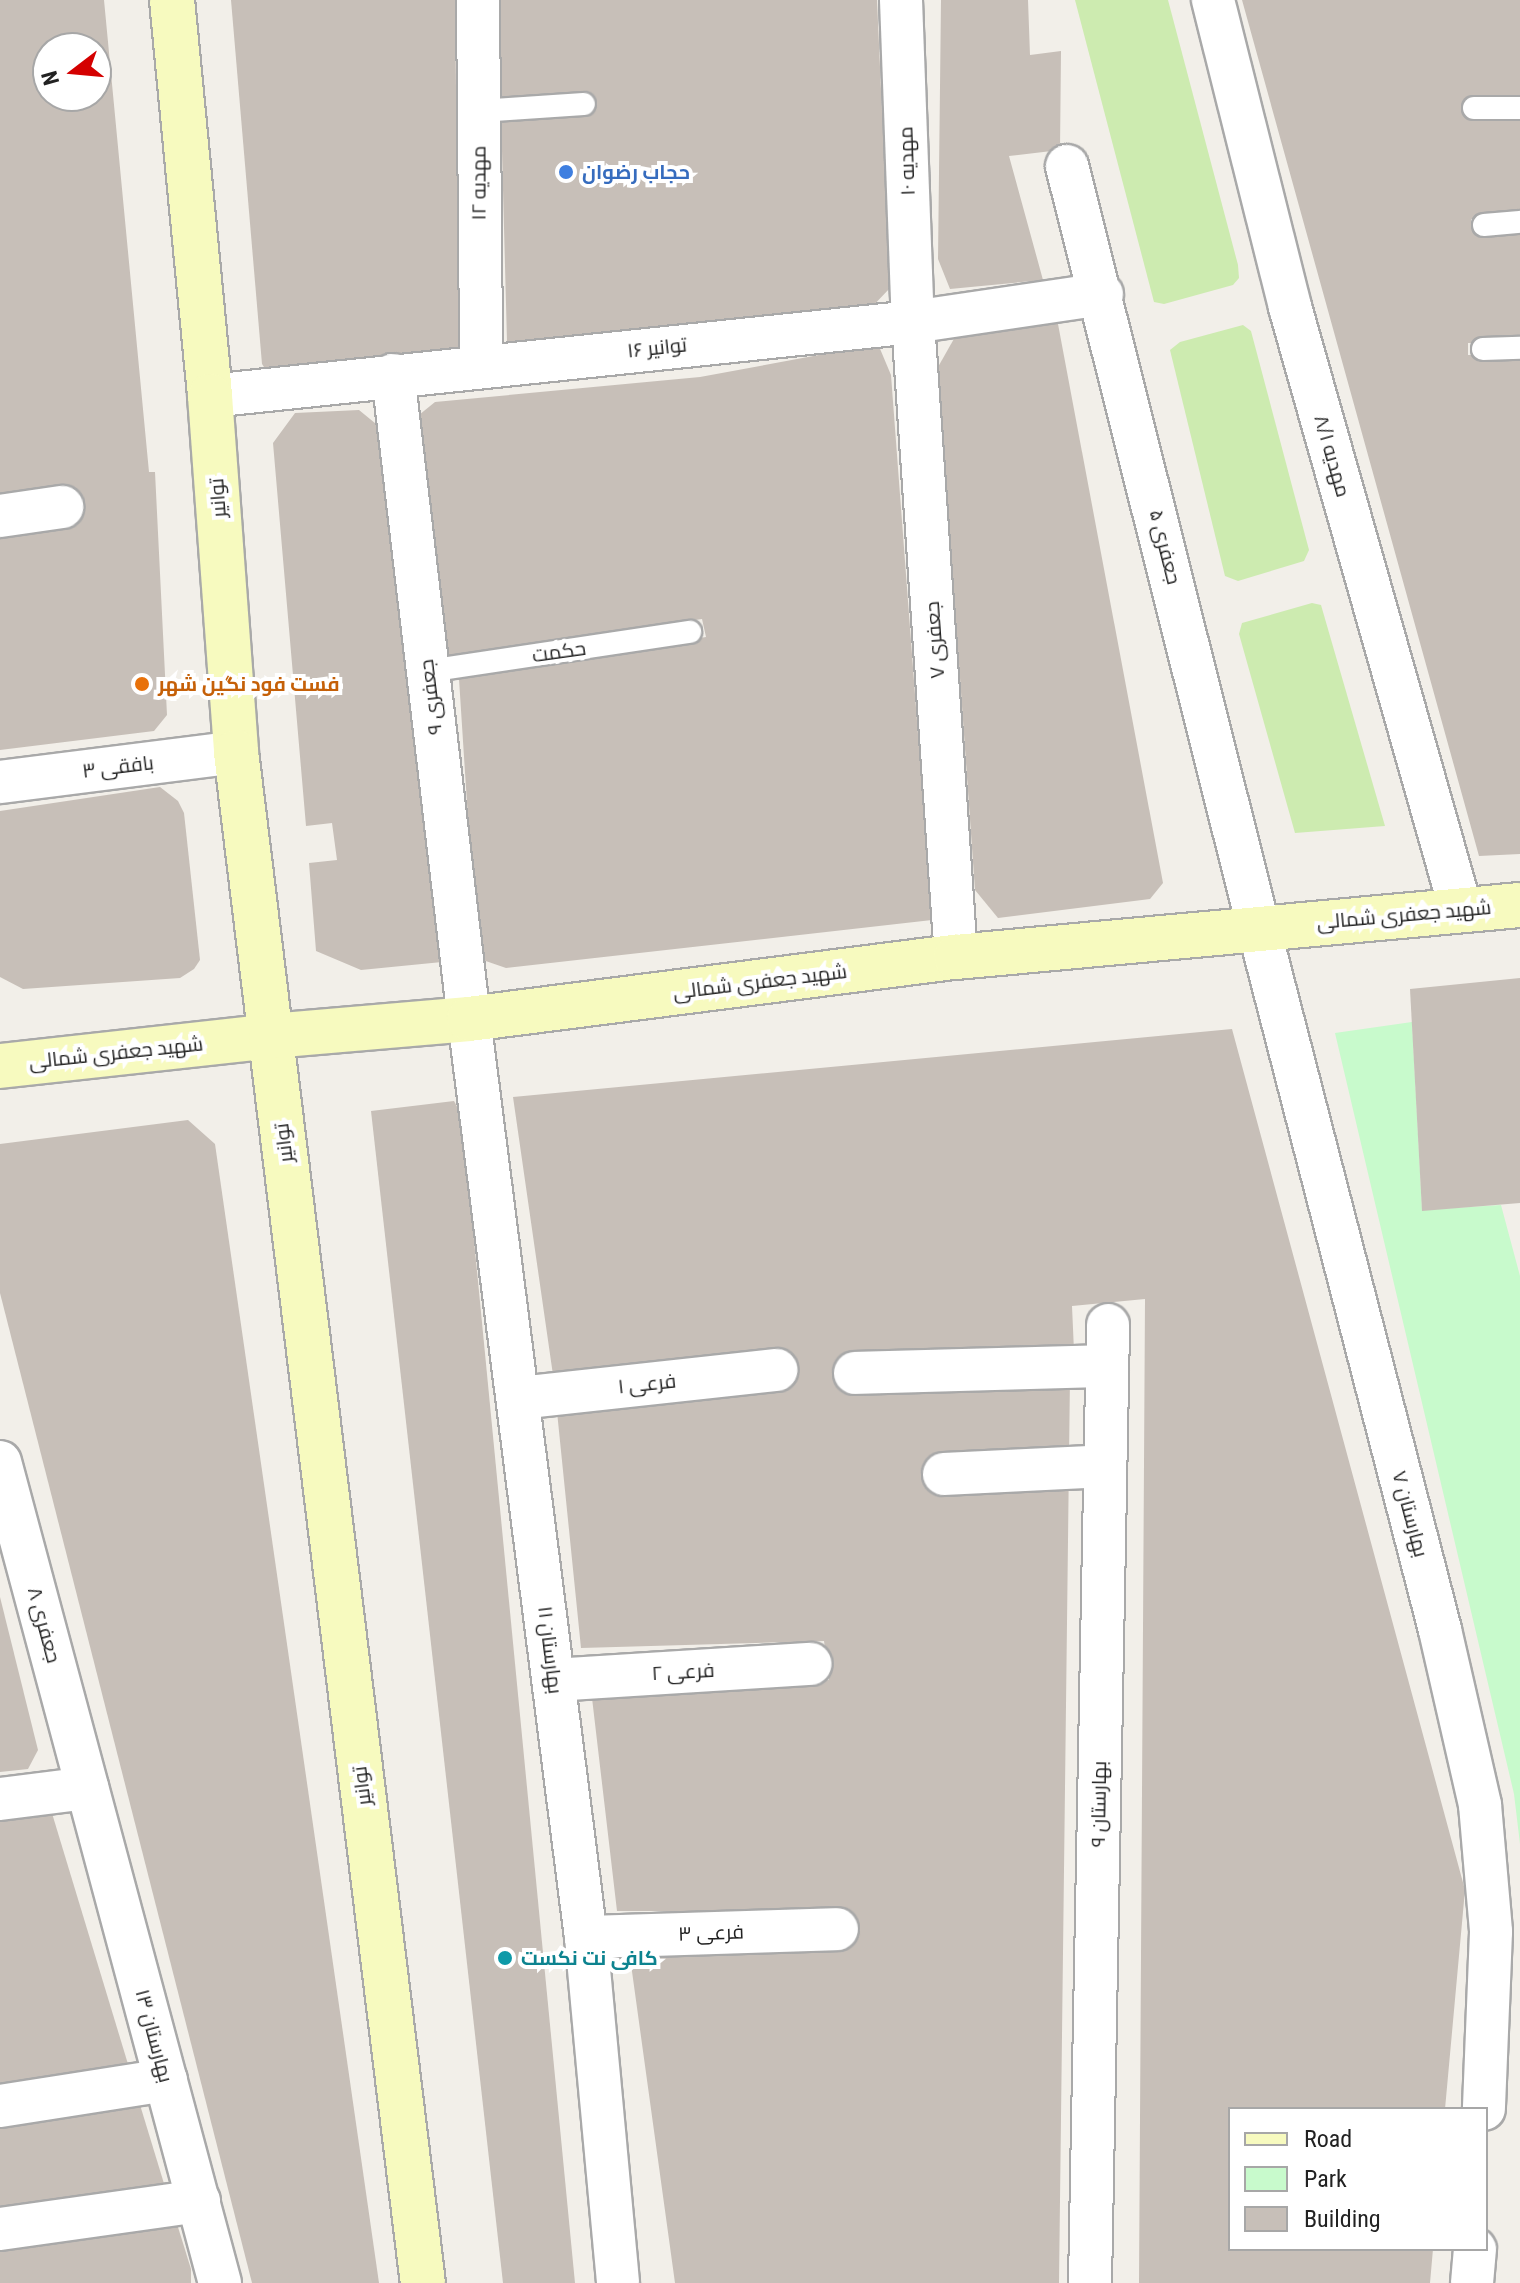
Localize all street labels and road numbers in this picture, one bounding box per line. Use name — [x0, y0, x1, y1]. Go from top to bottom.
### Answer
street label: مهدیه ۱۰ — [894, 126, 920, 196]
street label: مهدیه ۱۲ — [467, 146, 491, 220]
street label: توانیر ۱۶ — [626, 333, 688, 363]
street label: مهدیه ۸/۱ — [1309, 412, 1355, 500]
street label: توانیر — [205, 477, 231, 519]
street label: جعفری ۵ — [1144, 507, 1186, 587]
street label: جعفری ۷ — [920, 600, 950, 680]
street label: حکمت — [531, 636, 587, 668]
street label: جعفری ۹ — [414, 658, 448, 736]
street label: بافقی ۳ — [81, 751, 155, 783]
street label: شهید جعفری شمالی — [1316, 895, 1492, 935]
street label: شهید جعفری شمالی — [672, 959, 848, 1005]
street label: شهید جعفری شمالی — [28, 1032, 204, 1074]
street label: توانیر — [270, 1122, 298, 1164]
street label: فرعی ۱ — [617, 1369, 677, 1399]
street label: بهارستان ۷ — [1387, 1468, 1433, 1560]
street label: جعفری ۸ — [22, 1584, 66, 1666]
street label: بهارستان ۱۱ — [533, 1605, 567, 1695]
street label: فرعی ۲ — [651, 1658, 715, 1686]
street label: بهارستان ۹ — [1086, 1761, 1112, 1847]
street label: توانیر — [348, 1765, 376, 1807]
street label: فرعی ۳ — [678, 1920, 744, 1946]
street label: بهارستان ۱۳ — [130, 1987, 178, 2085]

